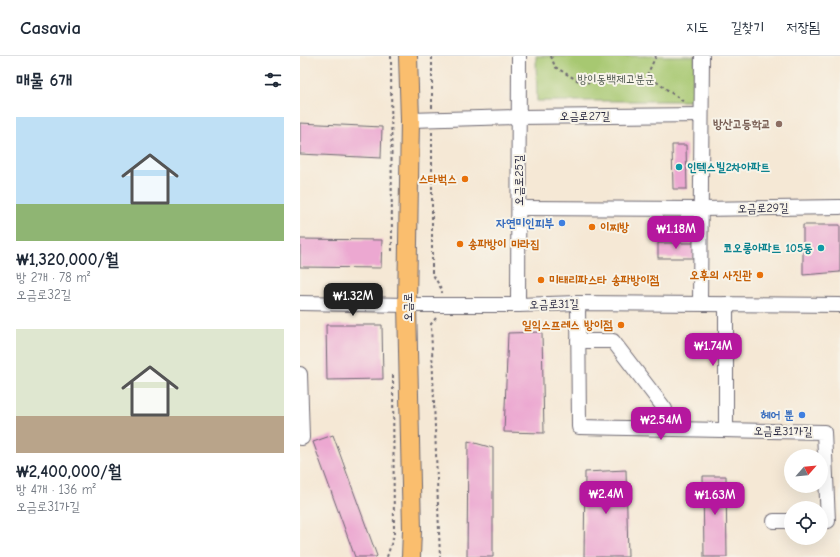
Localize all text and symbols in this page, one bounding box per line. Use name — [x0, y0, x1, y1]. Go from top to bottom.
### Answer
text: Casavia — [20, 17, 81, 39]
text: 지도 — [686, 19, 708, 36]
text: 길찾기 — [730, 19, 764, 36]
text: 저장됨 — [786, 19, 820, 36]
icon: filters — [262, 69, 284, 91]
text: 매물 6개 — [16, 71, 72, 90]
park label: 방이동백제고분군 — [577, 72, 655, 86]
street label: 오금로27길 — [560, 109, 611, 123]
place label: 방산고등학교 — [713, 117, 771, 131]
marker: 방산고등학교 — [774, 119, 784, 129]
icon: home — [114, 143, 186, 215]
street label: 오금로25길 — [512, 154, 526, 206]
place label: 인텍스빌2차아파트 — [687, 160, 771, 174]
marker: 인텍스빌2차아파트 — [674, 162, 684, 172]
place label: 스타벅스 — [418, 172, 457, 186]
marker: 스타벅스 — [460, 174, 470, 184]
street label: 오금로29길 — [737, 201, 789, 215]
place label: 자연미인피부 — [496, 216, 554, 230]
pin: ₩1.18M — [643, 216, 709, 250]
marker: 자연미인피부 — [557, 218, 567, 228]
place label: 이찌방 — [600, 220, 629, 234]
text: ₩1.18M — [656, 221, 696, 236]
marker: 이찌방 — [587, 222, 597, 232]
place label: 송파방이 마라집 — [468, 237, 540, 251]
marker: 송파방이 마라집 — [455, 239, 465, 249]
place label: 코오롱아파트 105동 — [723, 241, 813, 255]
marker: 코오롱아파트 105동 — [816, 243, 826, 253]
text: ₩1,320,000/월 — [16, 250, 119, 269]
place label: 오후의 사진관 — [690, 268, 752, 282]
text: 방 2개 · 78 m² — [16, 270, 90, 285]
marker: 오후의 사진관 — [755, 270, 765, 280]
place label: 미태리파스타 송파방이점 — [549, 273, 660, 287]
marker: 미태리파스타 송파방이점 — [536, 275, 546, 285]
pin: ₩1.32M — [320, 283, 386, 317]
text: 오금로32길 — [16, 287, 71, 302]
text: ₩1.32M — [333, 288, 373, 303]
street label: 오금로 — [401, 293, 415, 321]
street label: 오금로31길 — [529, 297, 579, 311]
place label: 일익스프레스 방이점 — [522, 318, 613, 332]
marker: 일익스프레스 방이점 — [616, 320, 626, 330]
pin: ₩1.74M — [680, 333, 746, 367]
text: ₩1.74M — [694, 338, 732, 353]
icon: home — [114, 355, 186, 427]
pin: ₩2.54M — [628, 407, 694, 441]
place label: 헤어 뿐 — [761, 408, 794, 422]
marker: 헤어 뿐 — [797, 410, 807, 420]
text: ₩2.54M — [640, 412, 682, 427]
street label: 오금로31가길 — [753, 423, 813, 439]
north arrow — [784, 449, 828, 493]
map controls — [784, 449, 828, 545]
text: ₩2,400,000/월 — [16, 462, 121, 481]
pin: ₩2.4M — [578, 481, 634, 515]
text: 방 4개 · 136 m² — [16, 482, 96, 497]
pin: ₩1.63M — [682, 482, 748, 516]
text: ₩2.4M — [588, 486, 624, 501]
text: ₩1.63M — [695, 487, 735, 502]
text: 오금로31가길 — [16, 499, 80, 514]
button: locate — [784, 501, 828, 545]

